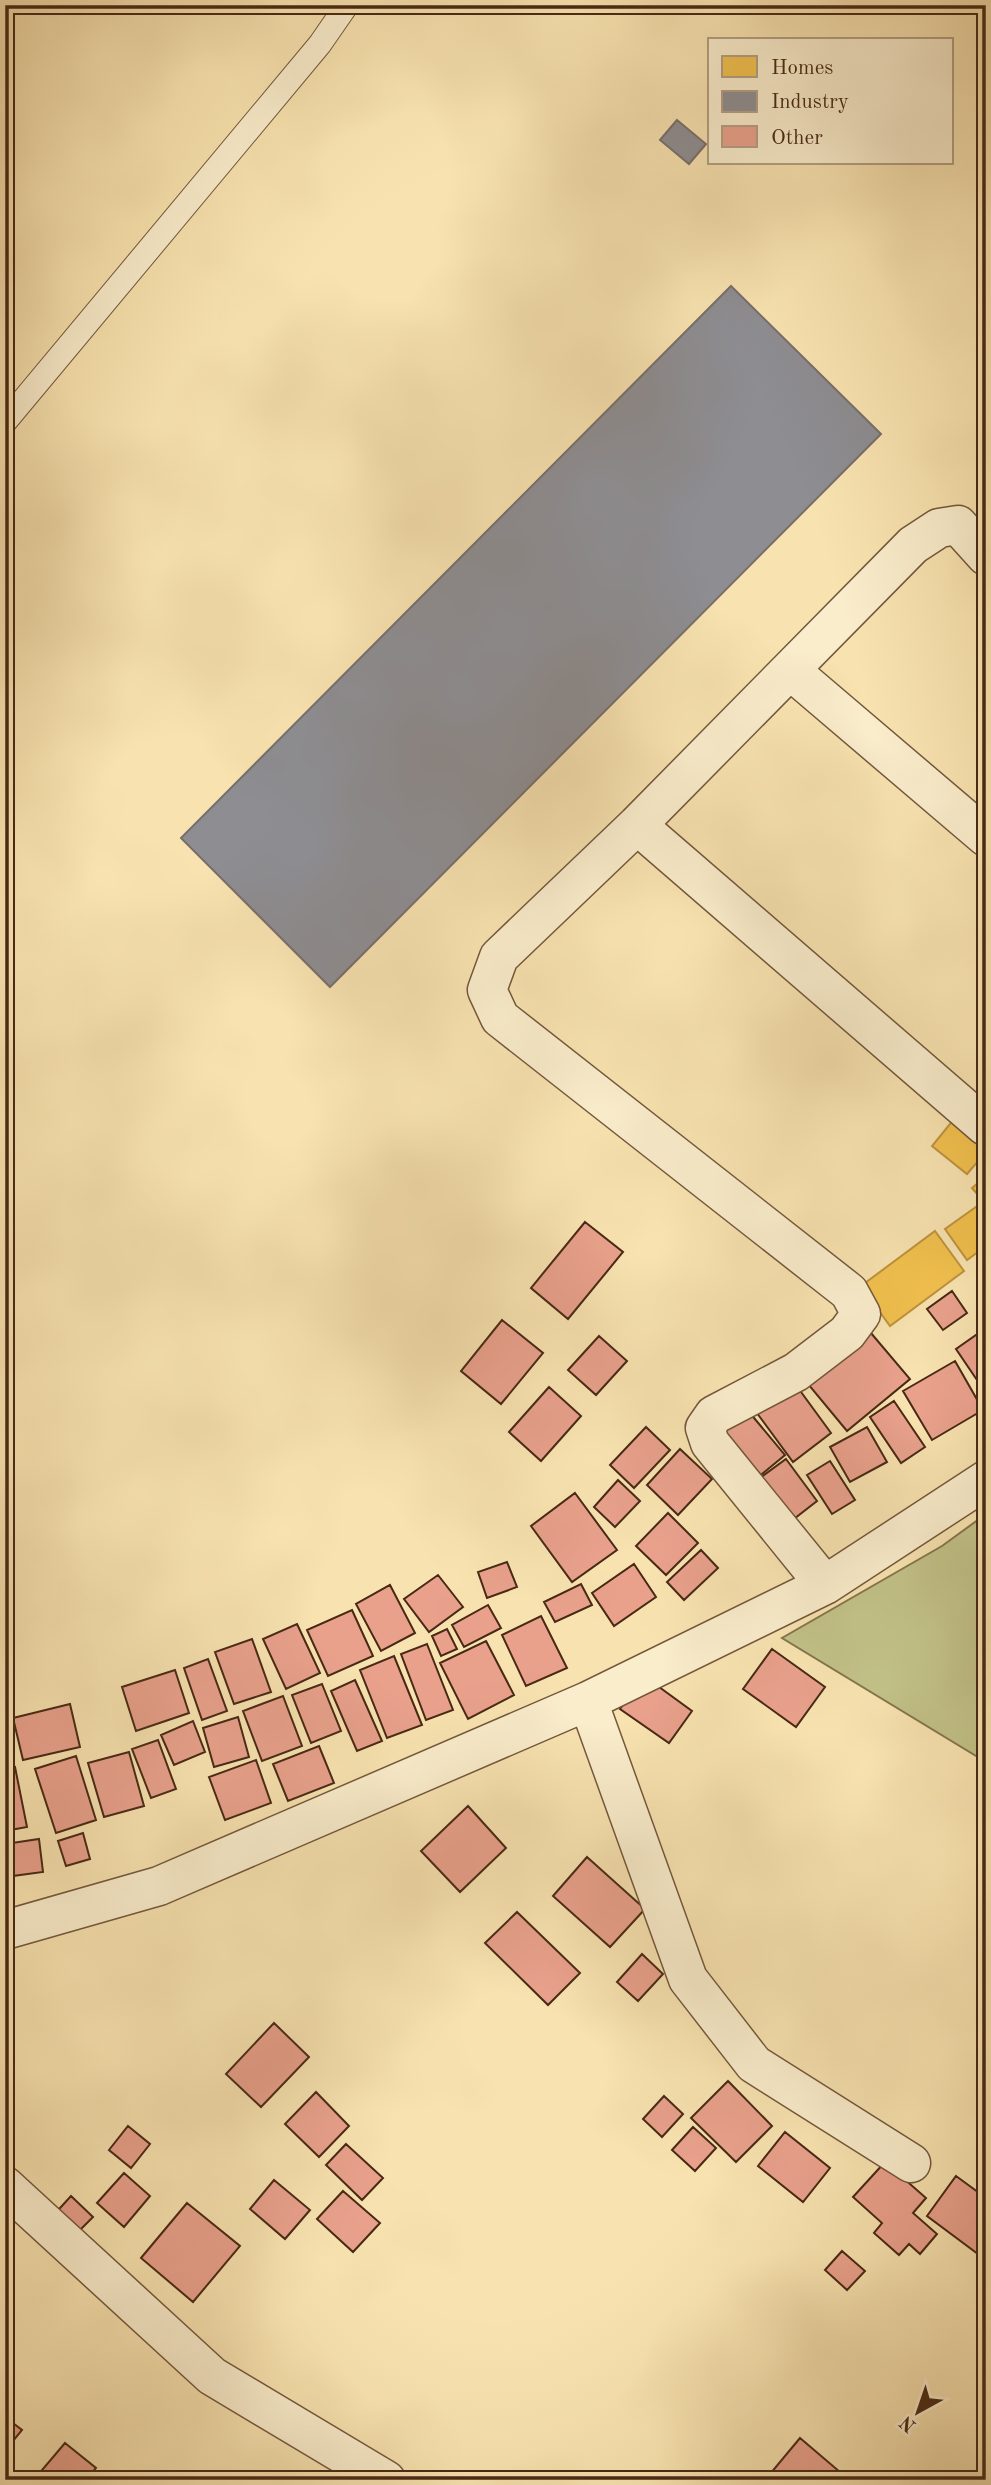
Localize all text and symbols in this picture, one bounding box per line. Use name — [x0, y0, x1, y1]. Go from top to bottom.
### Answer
legend — [708, 38, 953, 164]
text: Homes — [771, 58, 833, 79]
text: Industry — [771, 92, 849, 113]
text: Other — [771, 128, 823, 149]
north arrow — [883, 2376, 953, 2446]
text: N — [897, 2411, 920, 2435]

